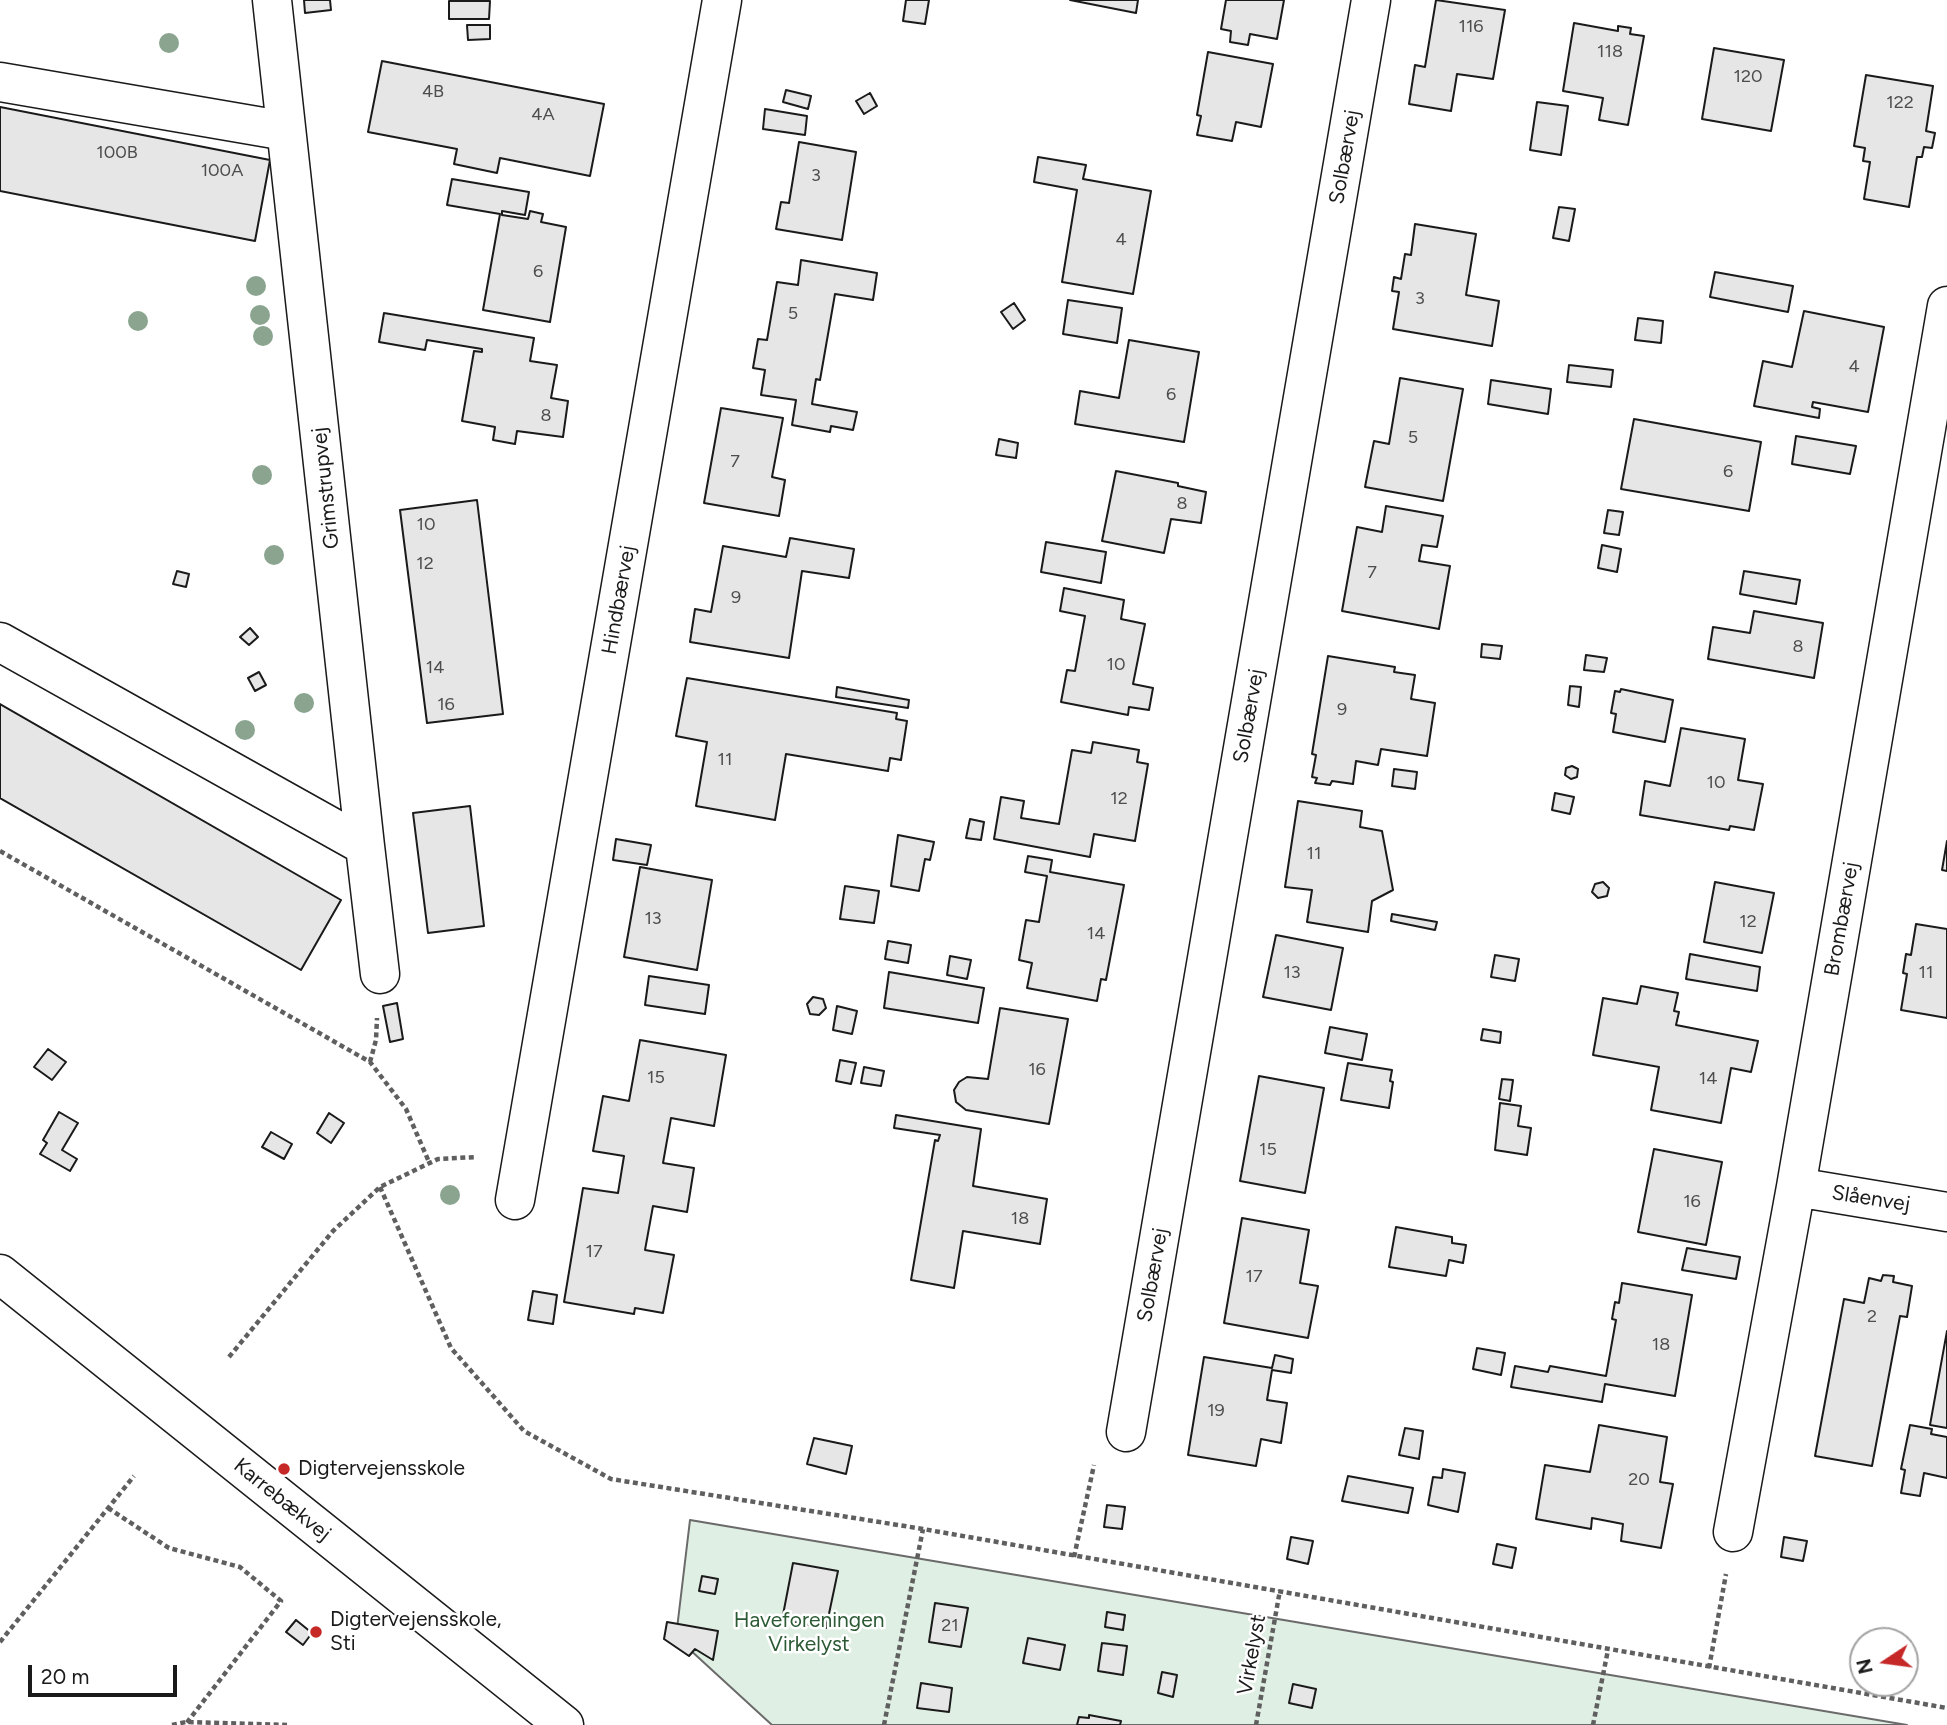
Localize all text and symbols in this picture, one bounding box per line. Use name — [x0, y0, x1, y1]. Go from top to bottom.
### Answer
house number: 116 — [1458, 16, 1484, 38]
house number: 118 — [1597, 41, 1623, 63]
house number: 120 — [1733, 66, 1763, 88]
house number: 4B — [422, 81, 444, 103]
house number: 122 — [1886, 92, 1914, 114]
house number: 4A — [531, 104, 555, 126]
street label: Solbærvej — [1324, 108, 1366, 206]
house number: 100B — [96, 142, 138, 164]
house number: 100A — [201, 160, 243, 182]
house number: 3 — [811, 165, 821, 187]
house number: 4 — [1115, 229, 1127, 251]
house number: 6 — [533, 261, 543, 283]
house number: 3 — [1415, 288, 1425, 310]
house number: 5 — [788, 303, 798, 325]
house number: 4 — [1848, 356, 1860, 378]
house number: 6 — [1166, 384, 1176, 406]
house number: 8 — [540, 405, 552, 427]
street label: Grimstrupvej — [307, 426, 345, 550]
house number: 5 — [1408, 427, 1418, 449]
house number: 7 — [730, 451, 740, 473]
house number: 6 — [1723, 461, 1733, 483]
house number: 8 — [1176, 493, 1188, 515]
house number: 10 — [417, 514, 435, 536]
street label: Hindbærvej — [597, 544, 641, 656]
house number: 12 — [416, 553, 434, 575]
house number: 7 — [1367, 562, 1377, 584]
house number: 9 — [731, 587, 741, 609]
house number: 8 — [1792, 636, 1804, 658]
house number: 10 — [1107, 654, 1125, 676]
house number: 14 — [426, 657, 444, 679]
street label: Solbærvej — [1228, 667, 1270, 765]
house number: 16 — [437, 694, 455, 716]
house number: 9 — [1337, 699, 1347, 721]
house number: 11 — [718, 749, 732, 771]
house number: 10 — [1707, 772, 1725, 794]
house number: 12 — [1110, 788, 1128, 810]
house number: 11 — [1307, 843, 1321, 865]
street label: Brombærvej — [1820, 860, 1864, 978]
house number: 13 — [644, 908, 662, 930]
house number: 12 — [1739, 911, 1757, 933]
house number: 14 — [1087, 923, 1105, 945]
house number: 13 — [1283, 962, 1301, 984]
house number: 11 — [1919, 962, 1933, 984]
house number: 16 — [1028, 1059, 1046, 1081]
house number: 15 — [647, 1067, 665, 1089]
house number: 14 — [1699, 1068, 1717, 1090]
house number: 15 — [1259, 1139, 1277, 1161]
street label: Slåenvej — [1830, 1180, 1912, 1218]
house number: 16 — [1683, 1191, 1701, 1213]
house number: 18 — [1011, 1208, 1029, 1230]
street label: Solbærvej — [1132, 1226, 1174, 1324]
house number: 17 — [585, 1241, 603, 1263]
house number: 17 — [1245, 1266, 1263, 1288]
house number: 2 — [1867, 1306, 1877, 1328]
house number: 18 — [1652, 1334, 1670, 1356]
house number: 19 — [1207, 1400, 1225, 1422]
street label: Karrebækvej — [228, 1453, 336, 1547]
place label: Digtervejensskole — [298, 1456, 465, 1482]
marker: Digtervejensskole — [276, 1461, 292, 1477]
house number: 20 — [1628, 1469, 1650, 1491]
place label: Digtervejensskole, Sti — [330, 1607, 502, 1657]
park label: Haveforeningen Virkelyst — [734, 1608, 884, 1658]
street label: Virkelyst — [1233, 1613, 1271, 1697]
house number: 21 — [941, 1615, 959, 1637]
marker: Digtervejensskole, Sti — [308, 1624, 324, 1640]
north arrow — [1849, 1627, 1919, 1697]
scale bar — [32, 1652, 180, 1696]
text: N — [1852, 1657, 1878, 1676]
text: 20 m — [41, 1664, 89, 1689]

